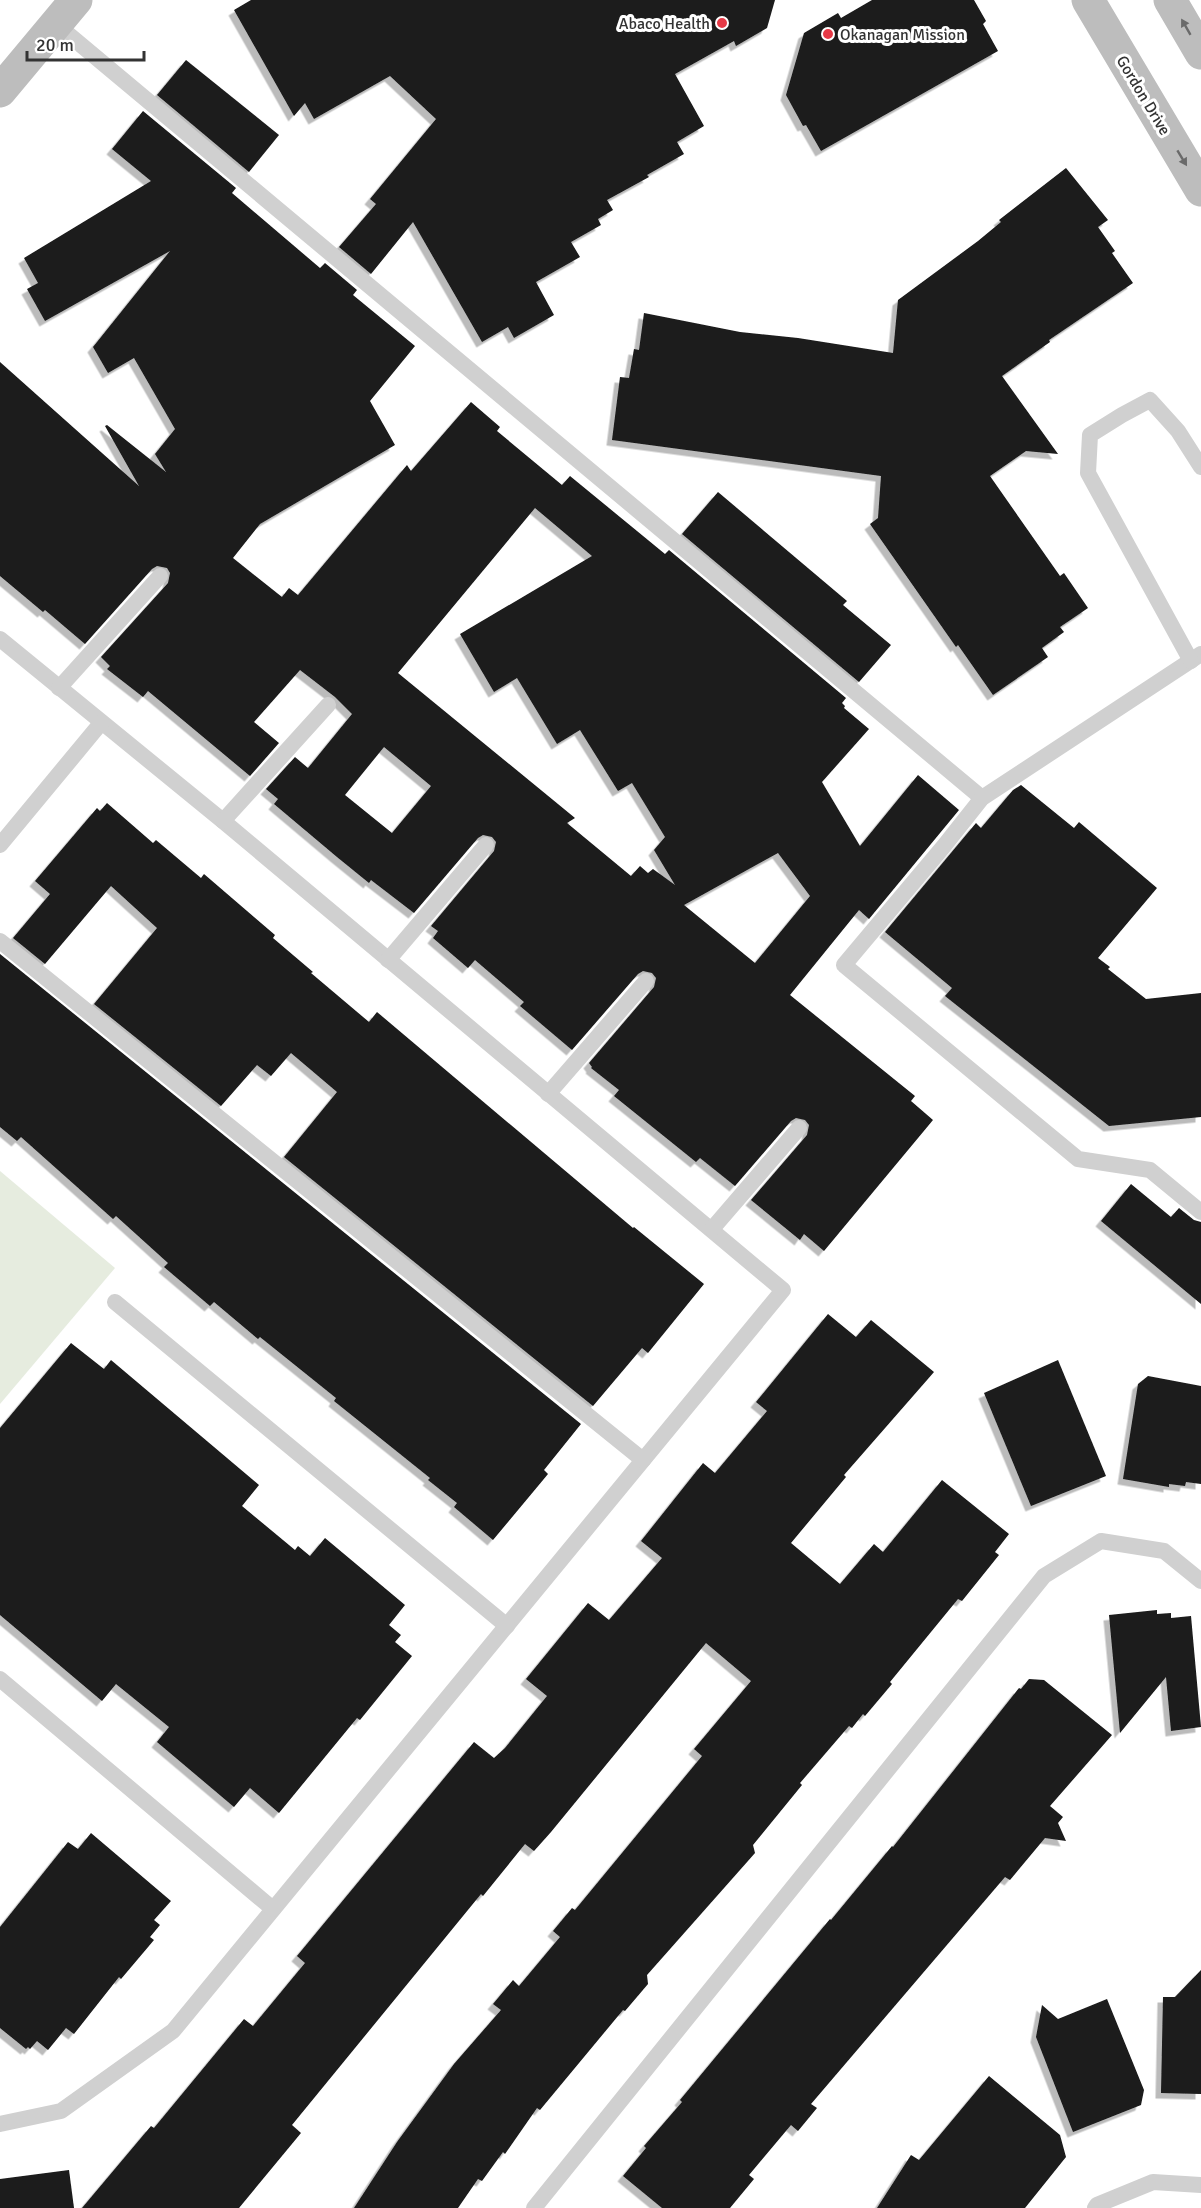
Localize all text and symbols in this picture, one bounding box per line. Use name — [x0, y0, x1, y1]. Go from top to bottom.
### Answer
place label: Abaco Health — [619, 14, 710, 34]
marker: Abaco Health — [715, 16, 729, 30]
one-way arrow — [1180, 19, 1191, 35]
scale bar — [27, 24, 144, 62]
place label: Okanagan Mission — [840, 25, 965, 45]
marker: Okanagan Mission — [821, 27, 835, 41]
text: 20 m — [36, 34, 74, 56]
street label: Gordon Drive — [1112, 52, 1175, 139]
one-way arrow — [1177, 150, 1188, 166]

